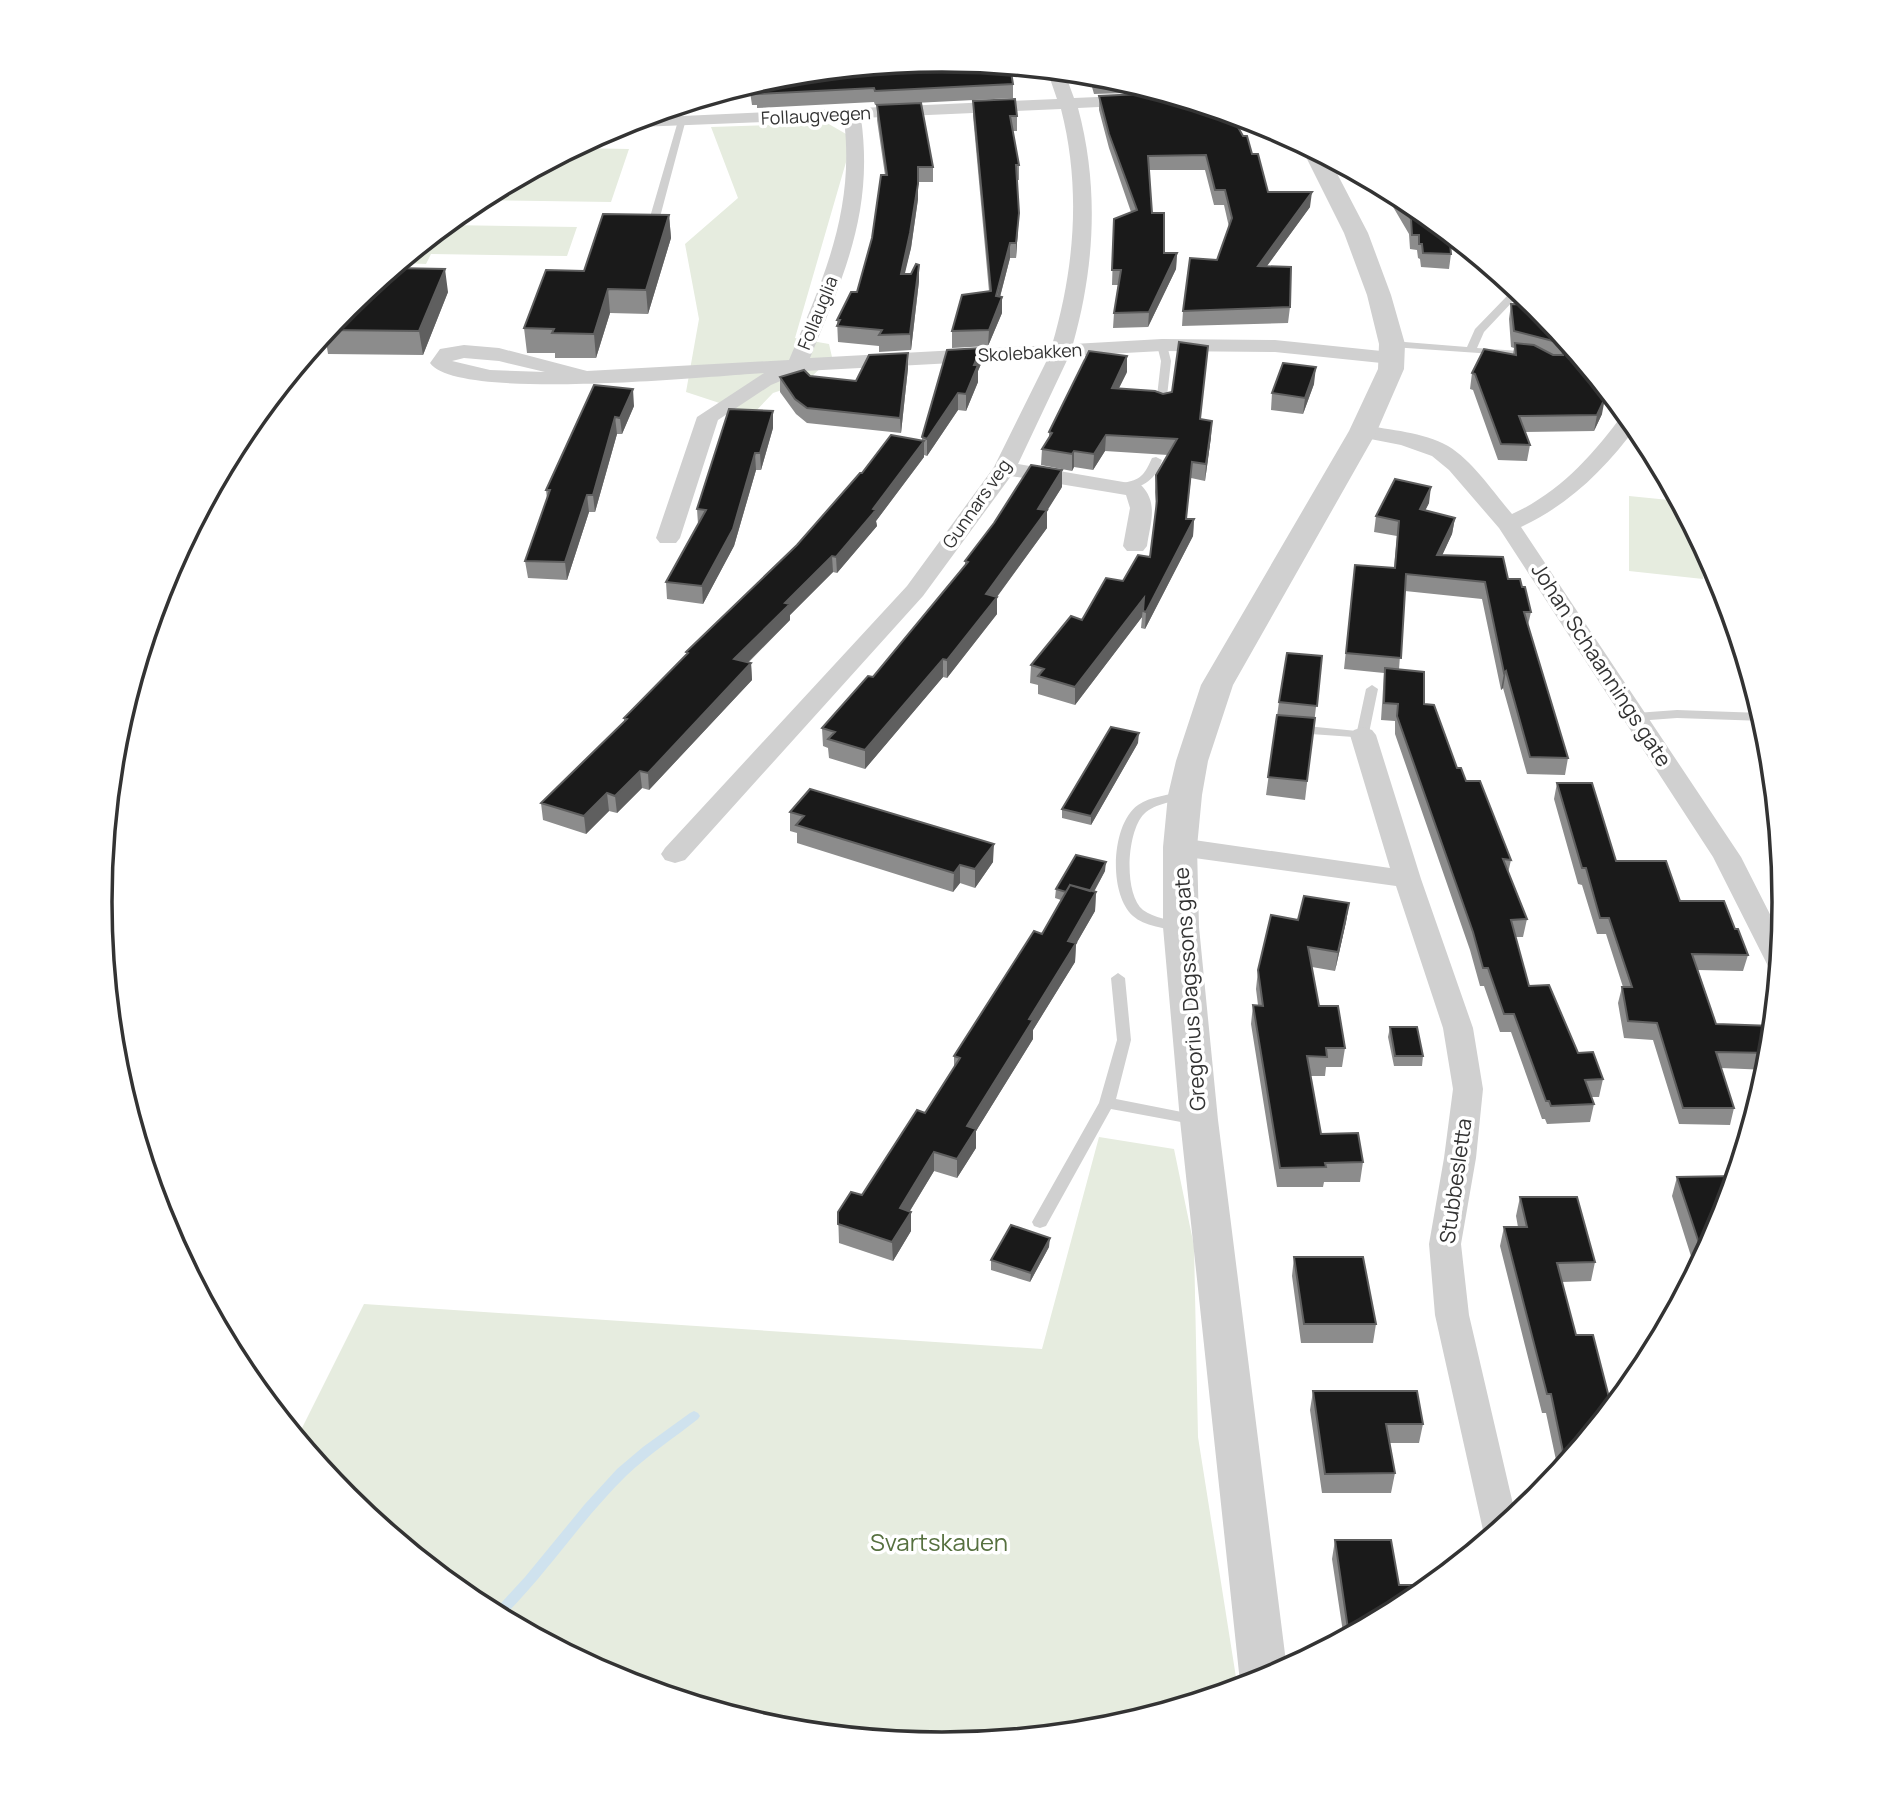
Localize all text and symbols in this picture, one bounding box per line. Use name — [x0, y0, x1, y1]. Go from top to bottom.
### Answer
street label: Follaugvegen — [760, 100, 872, 130]
street label: Follauglia — [791, 272, 843, 353]
street label: Skolebakken — [977, 337, 1083, 367]
street label: Gunnars veg — [937, 454, 1016, 553]
street label: Johan Schaannings gate — [1525, 557, 1678, 772]
street label: Gregorius Dagssons gate — [1167, 866, 1211, 1112]
street label: Stubbesletta — [1432, 1116, 1478, 1245]
park label: Svartskauen — [870, 1525, 1008, 1558]

